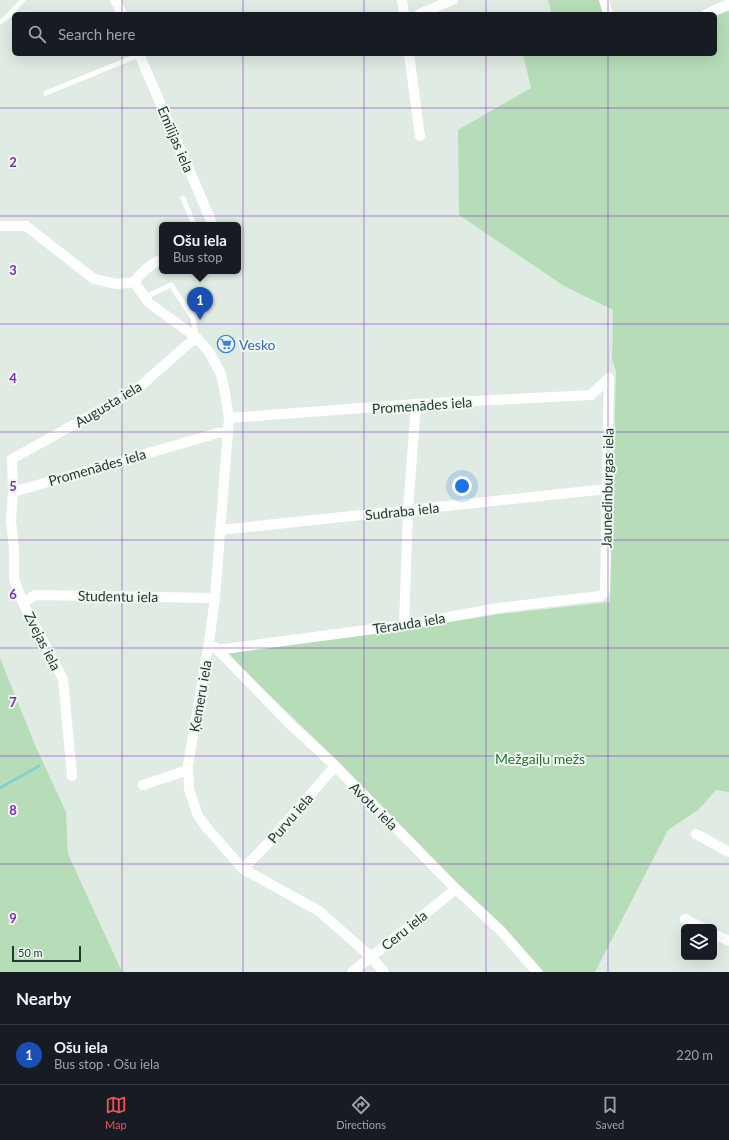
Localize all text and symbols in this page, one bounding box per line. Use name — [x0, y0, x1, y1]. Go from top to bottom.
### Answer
search box — [12, 12, 717, 56]
icon: search — [26, 23, 48, 45]
text: Search here — [58, 25, 135, 43]
street label: Emīlijas iela — [154, 103, 198, 175]
text: 2 — [9, 154, 17, 170]
popup — [159, 222, 241, 274]
text: Ošu iela — [173, 231, 227, 249]
text: Bus stop — [173, 249, 222, 265]
text: 3 — [9, 262, 17, 278]
pin: 1 — [187, 287, 213, 320]
supermarket icon: Vesko — [216, 334, 236, 354]
place label: Vesko — [239, 336, 276, 353]
text: 4 — [9, 370, 17, 386]
street label: Augusta iela — [72, 377, 144, 431]
street label: Promenādes iela — [371, 393, 473, 417]
street label: Jaunedinburgas iela — [597, 428, 617, 548]
street label: Promenādes iela — [46, 445, 148, 489]
your location — [452, 476, 472, 496]
text: 5 — [9, 478, 17, 494]
street label: Sudraba iela — [364, 499, 440, 523]
text: 6 — [9, 586, 17, 602]
street label: Studentu iela — [78, 587, 158, 605]
street label: Zvejas iela — [21, 609, 65, 673]
street label: Tērauda iela — [372, 609, 446, 637]
street label: Ķemeru iela — [185, 659, 215, 733]
text: 7 — [9, 694, 17, 710]
park label: Mežgaiļu mežs — [495, 750, 585, 767]
street label: Avotu iela — [346, 778, 402, 834]
street label: Purvu iela — [264, 789, 316, 847]
text: 8 — [9, 802, 17, 818]
street label: Ceru iela — [378, 906, 430, 954]
text: 9 — [9, 910, 17, 926]
map controls — [681, 924, 717, 960]
button: layers — [681, 924, 717, 960]
scale bar — [12, 944, 81, 963]
text: 50 m — [18, 946, 43, 959]
text: Nearby — [16, 988, 71, 1009]
text: Ošu iela — [54, 1038, 108, 1056]
text: 1 — [25, 1047, 33, 1063]
text: 220 m — [676, 1047, 713, 1063]
text: Bus stop · Ošu iela — [54, 1056, 159, 1072]
tab: Map — [105, 1094, 127, 1131]
tab: Directions — [336, 1094, 386, 1131]
tab: Saved — [595, 1094, 624, 1131]

